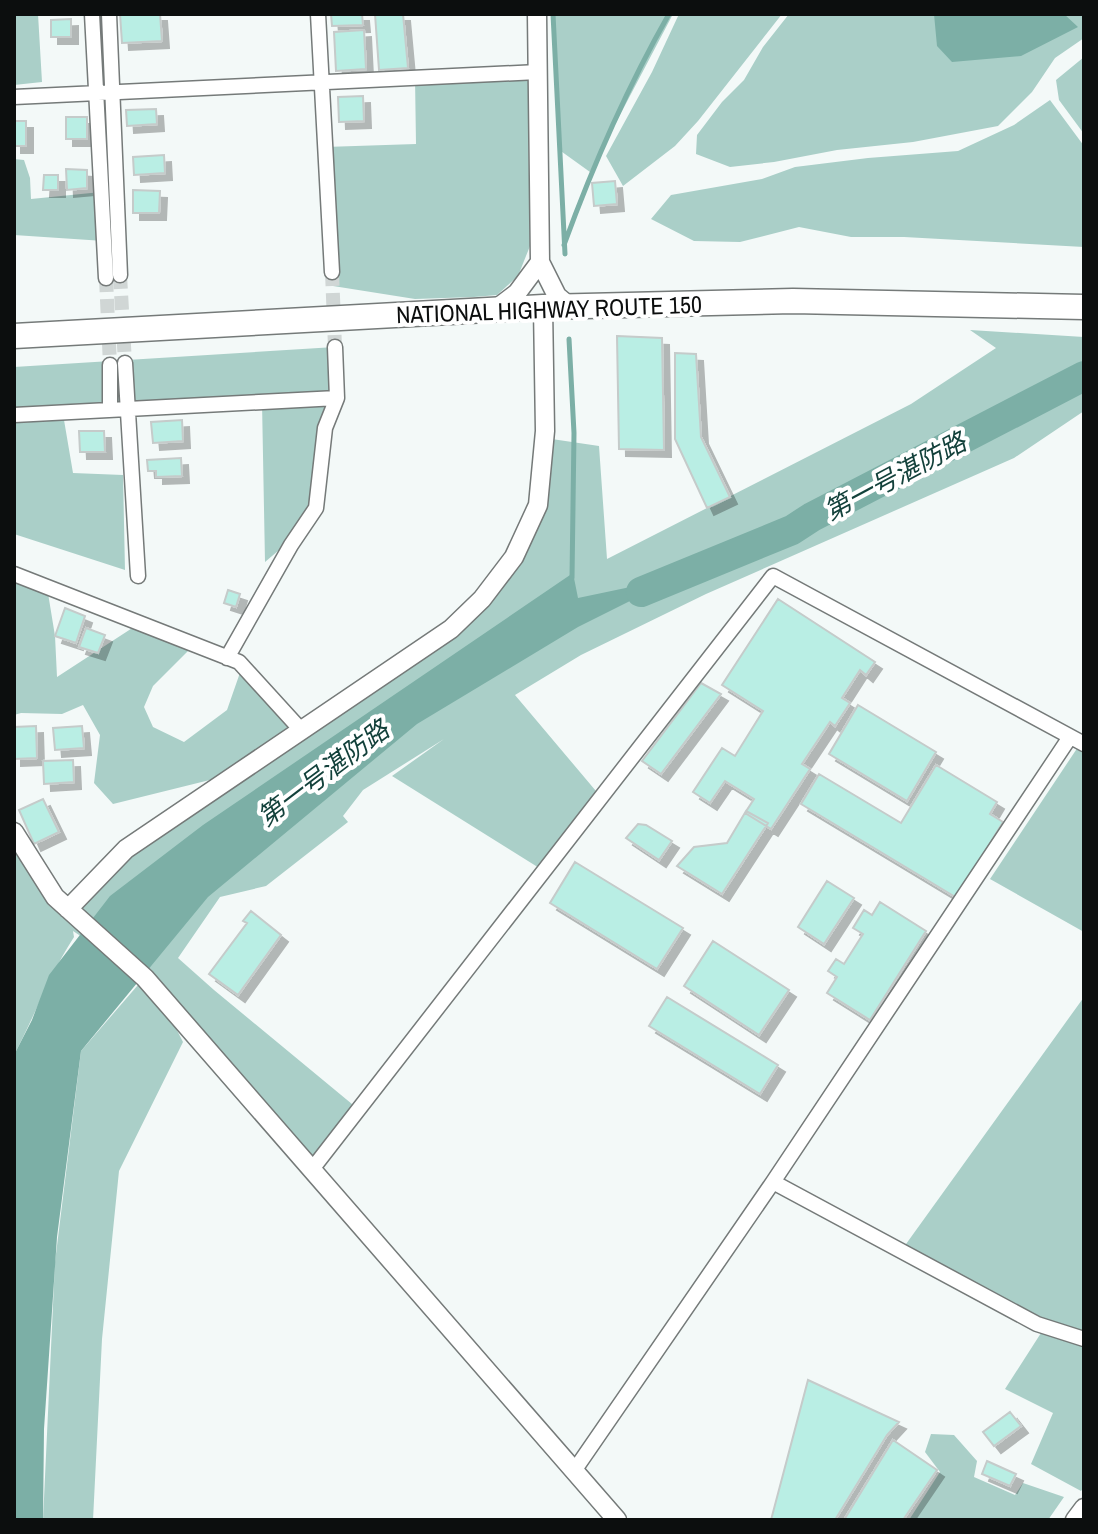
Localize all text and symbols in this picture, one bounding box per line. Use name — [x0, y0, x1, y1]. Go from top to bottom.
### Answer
street label: NATIONAL HIGHWAY ROUTE 150 — [396, 288, 702, 330]
water label: 第一号湛防路 — [818, 423, 974, 528]
water label: 第一号湛防路 — [250, 711, 397, 834]

